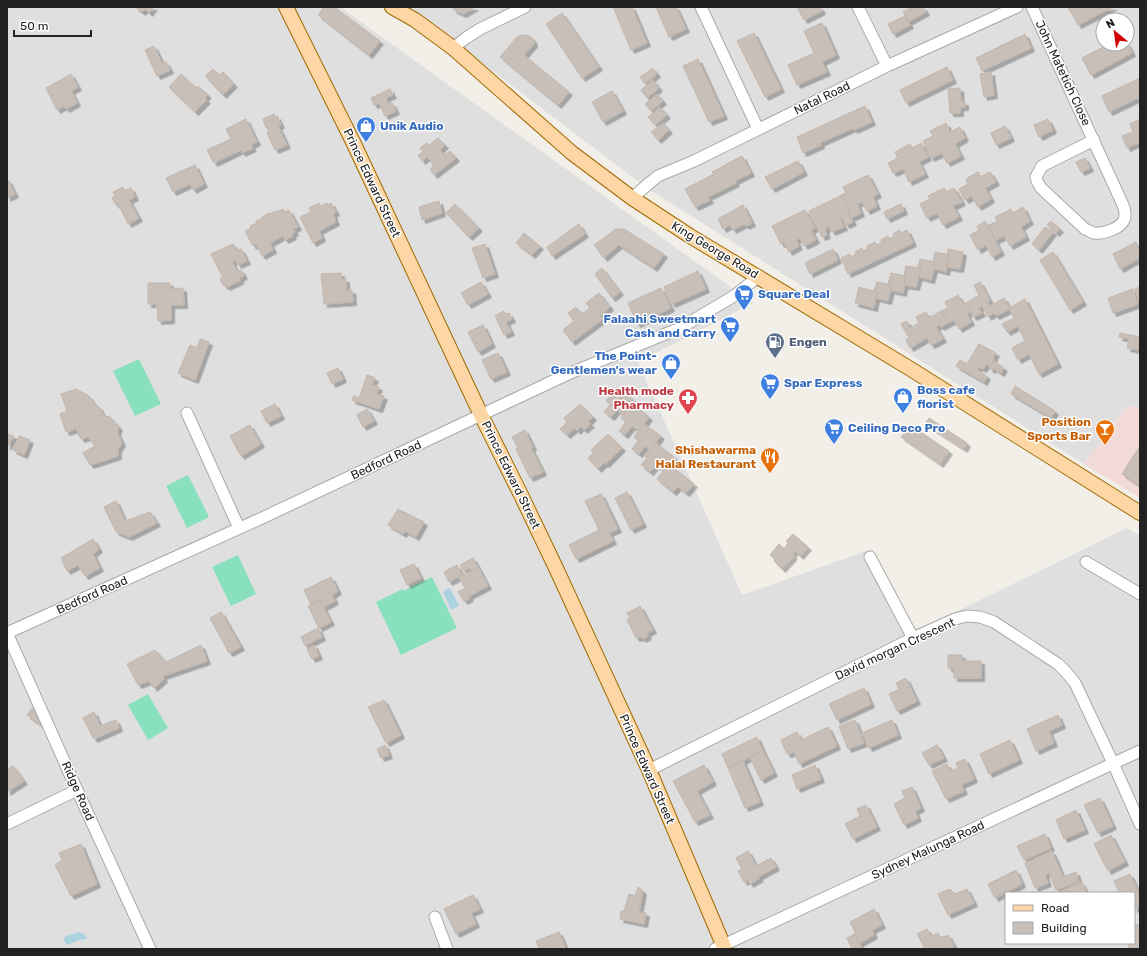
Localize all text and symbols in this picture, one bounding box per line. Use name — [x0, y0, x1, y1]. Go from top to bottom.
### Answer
scale bar — [14, 12, 91, 38]
north arrow — [1095, 12, 1135, 52]
text: N — [1104, 16, 1117, 31]
street label: John Matetich Close — [1032, 18, 1094, 128]
text: 50 m — [20, 19, 48, 33]
street label: Natal Road — [792, 78, 852, 118]
shop icon: Unik Audio — [355, 115, 377, 143]
place label: Unik Audio — [380, 119, 444, 133]
street label: Prince Edward Street — [341, 126, 403, 240]
street label: King George Road — [669, 219, 761, 281]
supermarket icon: Square Deal — [733, 283, 755, 311]
place label: Square Deal — [758, 287, 830, 301]
place label: Falaahi Sweetmart Cash and Carry — [604, 312, 716, 340]
supermarket icon: Falaahi Sweetmart Cash and Carry — [719, 315, 741, 343]
fuel station icon: Engen — [764, 331, 786, 359]
place label: Engen — [789, 335, 827, 349]
place label: The Point- Gentlemen's wear — [551, 349, 658, 377]
shop icon: The Point- Gentlemen's wear — [660, 352, 682, 380]
supermarket icon: Spar Express — [759, 372, 781, 400]
place label: Spar Express — [784, 376, 863, 390]
place label: Boss cafe florist — [917, 383, 975, 411]
place label: Health mode Pharmacy — [598, 384, 674, 412]
shop icon: Boss cafe florist — [892, 386, 914, 414]
pharmacy icon: Health mode Pharmacy — [677, 387, 699, 415]
place label: Position Sports Bar — [1027, 415, 1092, 443]
supermarket icon: Ceiling Deco Pro — [823, 417, 845, 445]
bar icon: Position Sports Bar — [1094, 418, 1116, 446]
street label: Prince Edward Street — [479, 419, 543, 532]
place label: Ceiling Deco Pro — [848, 421, 945, 435]
street label: Bedford Road — [348, 438, 424, 482]
place label: Shishawarma Halal Restaurant — [655, 443, 756, 471]
restaurant icon: Shishawarma Halal Restaurant — [759, 446, 781, 474]
street label: Bedford Road — [54, 573, 130, 617]
street label: David morgan Crescent — [833, 615, 958, 683]
street label: Prince Edward Street — [617, 712, 678, 826]
street label: Ridge Road — [59, 759, 97, 823]
street label: Sydney Malunga Road — [869, 818, 987, 882]
legend — [1005, 892, 1135, 944]
text: Road — [1041, 901, 1069, 915]
text: Building — [1041, 921, 1087, 935]

